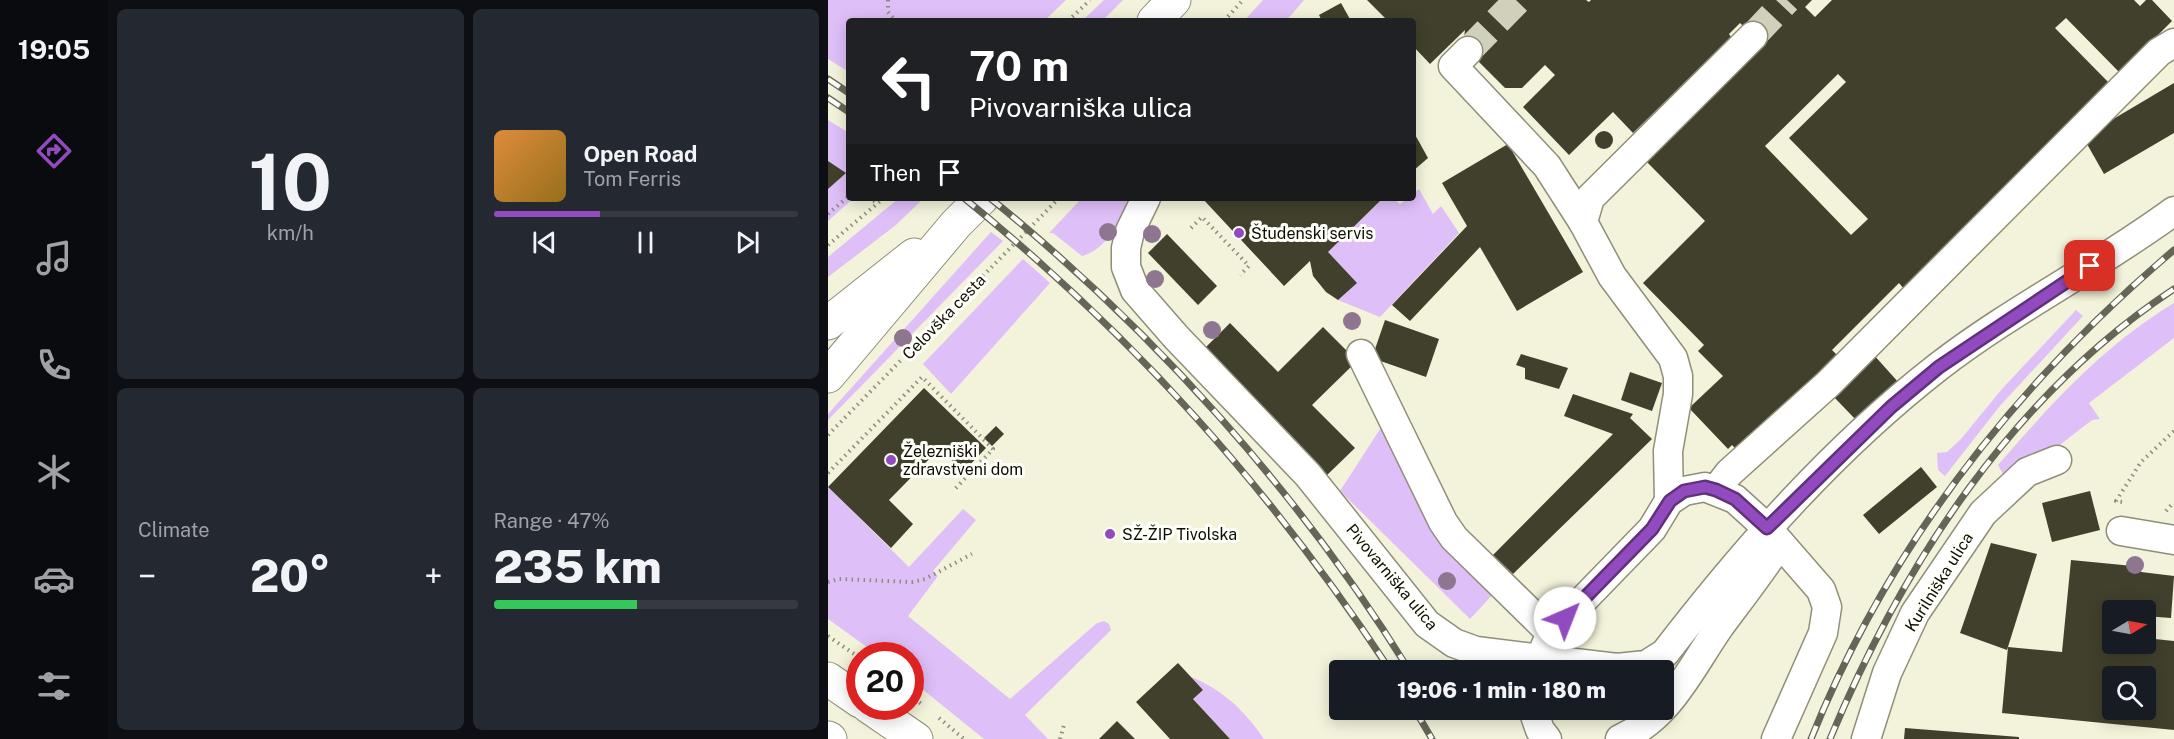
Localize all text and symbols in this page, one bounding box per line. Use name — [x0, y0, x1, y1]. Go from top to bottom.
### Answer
text: 19:05 — [18, 33, 90, 65]
text: 70 m — [969, 41, 1069, 90]
icon: left — [870, 42, 948, 120]
text: Pivovarniška ulica — [969, 91, 1192, 123]
icon: directions — [33, 130, 75, 172]
text: 10 — [248, 136, 332, 228]
text: Open Road — [584, 141, 697, 167]
icon: arrive — [933, 156, 966, 189]
text: Then — [870, 160, 921, 186]
text: Tom Ferris — [584, 167, 681, 191]
text: km/h — [267, 221, 314, 245]
place label: Študenski servis — [1251, 223, 1373, 243]
icon: previous — [528, 226, 561, 259]
icon: pause — [629, 226, 662, 259]
icon: next — [731, 226, 764, 259]
marker: Študenski servis — [1232, 226, 1246, 240]
icon: music — [33, 237, 75, 279]
pin — [2064, 240, 2115, 291]
icon: arrive — [2073, 249, 2106, 282]
street label: Celovška cesta — [899, 270, 989, 364]
icon: phone — [33, 344, 75, 386]
place label: Železniški zdravstveni dom — [903, 441, 1023, 479]
icon: climate — [33, 451, 75, 493]
marker: Železniški zdravstveni dom — [884, 453, 898, 467]
text: Range · 47% — [494, 509, 610, 533]
text: Climate — [138, 518, 210, 542]
street label: Pivovarniška ulica — [1342, 520, 1442, 634]
place label: SŽ-ŽIP Tivolska — [1122, 524, 1237, 544]
marker: SŽ-ŽIP Tivolska — [1103, 527, 1117, 541]
street label: Kurilniška ulica — [1901, 529, 1977, 635]
text: 235 km — [494, 540, 662, 593]
text: 20° — [250, 549, 331, 602]
text: − — [138, 557, 156, 595]
text: + — [424, 557, 442, 595]
icon: car — [33, 558, 75, 600]
position arrow — [1533, 586, 1597, 650]
north arrow — [2102, 600, 2156, 654]
map controls — [2102, 600, 2156, 720]
speed limit sign: 20 — [846, 642, 924, 720]
icon: filters — [33, 665, 75, 707]
button: search — [2102, 666, 2156, 720]
text: 19:06 · 1 min · 180 m — [1397, 677, 1606, 703]

